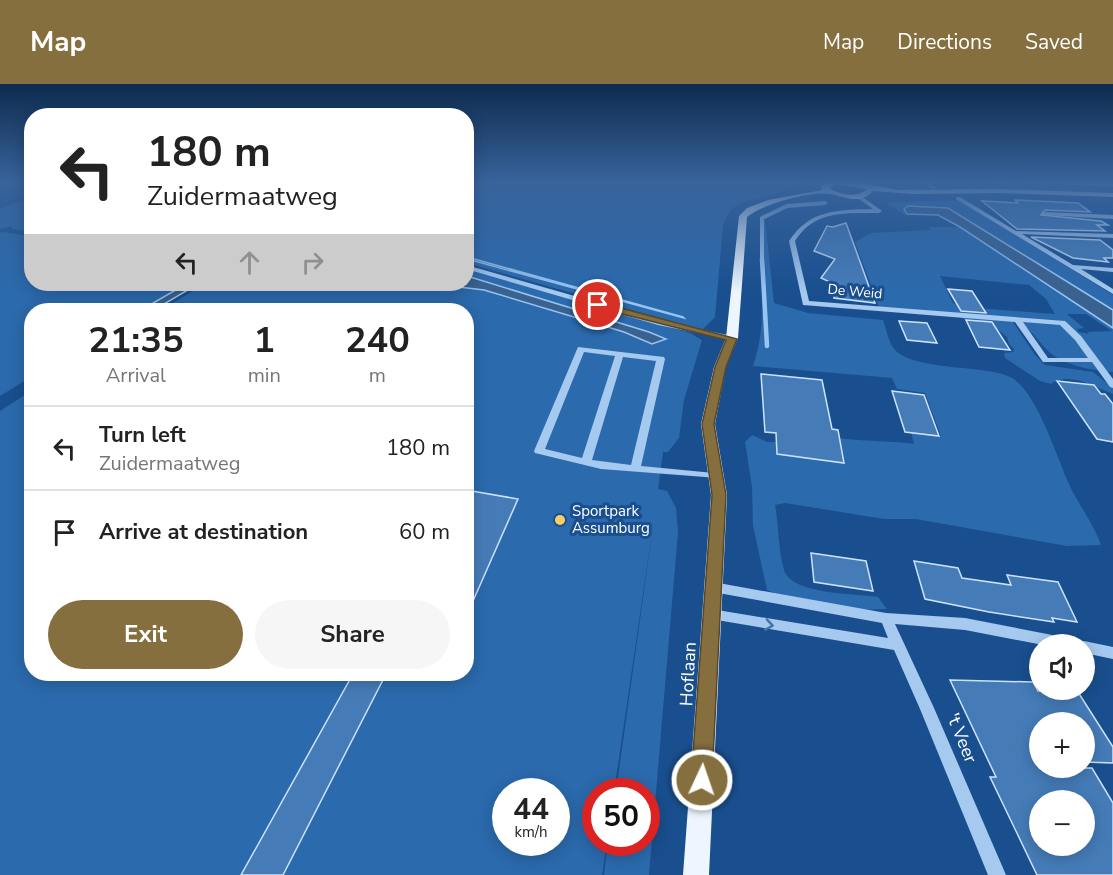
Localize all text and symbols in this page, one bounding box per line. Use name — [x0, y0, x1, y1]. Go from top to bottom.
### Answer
text: Map — [30, 23, 86, 61]
text: Map — [823, 28, 864, 56]
text: Directions — [897, 28, 992, 56]
text: Saved — [1025, 28, 1083, 56]
text: 180 m — [147, 124, 271, 181]
icon: left — [48, 132, 126, 210]
text: Zuidermaatweg — [147, 178, 338, 215]
icon: left — [170, 246, 203, 279]
icon: ahead — [233, 246, 266, 279]
icon: right — [296, 246, 329, 279]
pin — [572, 279, 623, 330]
street label: De Weid — [827, 280, 883, 303]
icon: arrive — [581, 288, 614, 321]
text: 21:35 — [88, 316, 184, 365]
text: 1 — [253, 316, 275, 365]
text: 240 — [345, 316, 410, 365]
text: Arrival — [106, 362, 166, 389]
text: min — [248, 362, 281, 389]
text: m — [369, 362, 386, 389]
text: Turn left — [99, 420, 186, 450]
icon: left — [48, 432, 81, 465]
text: 180 m — [386, 433, 450, 463]
text: Zuidermaatweg — [99, 450, 240, 477]
place label: Sportpark Assumburg — [572, 501, 650, 538]
marker: Sportpark Assumburg — [553, 513, 567, 527]
icon: arrive — [48, 516, 81, 549]
text: Arrive at destination — [99, 517, 308, 547]
text: 60 m — [399, 517, 450, 547]
button: Exit — [48, 600, 243, 669]
button: Share — [255, 600, 450, 669]
one-way arrow — [764, 618, 774, 630]
map controls — [1029, 634, 1095, 856]
button: sound — [1029, 634, 1095, 700]
street label: Hoflaan — [674, 641, 702, 707]
street label: 't Veer — [941, 709, 983, 767]
button: + — [1029, 712, 1095, 778]
position arrow — [670, 748, 734, 812]
speed limit sign: 50 — [582, 778, 660, 856]
text: 44 — [513, 789, 549, 830]
button: − — [1029, 790, 1095, 856]
text: km/h — [514, 822, 548, 842]

